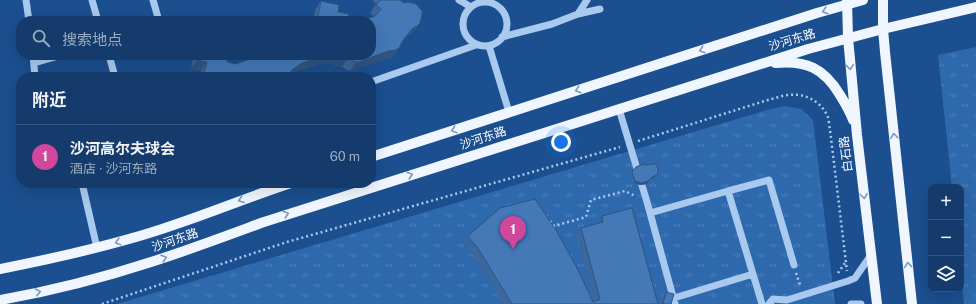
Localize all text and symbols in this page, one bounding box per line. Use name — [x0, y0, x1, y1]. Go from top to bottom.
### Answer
one-way arrow — [822, 6, 829, 15]
search box — [16, 16, 376, 60]
street label: 沙河东路 — [767, 26, 817, 54]
icon: search — [30, 27, 52, 49]
text: 搜索地点 — [62, 31, 122, 48]
one-way arrow — [698, 45, 705, 54]
one-way arrow — [846, 64, 855, 70]
one-way arrow — [574, 85, 581, 94]
text: 附近 — [32, 90, 66, 110]
street label: 沙河东路 — [458, 124, 508, 152]
one-way arrow — [451, 125, 458, 133]
your location — [551, 132, 571, 152]
one-way arrow — [890, 133, 899, 139]
street label: 白石路 — [837, 135, 855, 173]
text: 沙河高尔夫球会 — [70, 140, 175, 157]
text: 1 — [42, 149, 48, 164]
text: 60 m — [330, 149, 360, 164]
text: 酒店 · 沙河东路 — [70, 161, 157, 176]
one-way arrow — [406, 171, 413, 180]
map controls — [928, 184, 964, 292]
button: + — [928, 184, 964, 220]
one-way arrow — [859, 193, 868, 199]
one-way arrow — [238, 196, 245, 204]
one-way arrow — [282, 211, 289, 219]
pin: 1 — [500, 216, 526, 249]
button: − — [928, 220, 964, 256]
street label: 沙河东路 — [150, 226, 200, 254]
one-way arrow — [115, 237, 122, 246]
one-way arrow — [160, 254, 167, 263]
button: layers — [928, 256, 964, 292]
one-way arrow — [904, 262, 913, 268]
one-way arrow — [34, 288, 41, 297]

